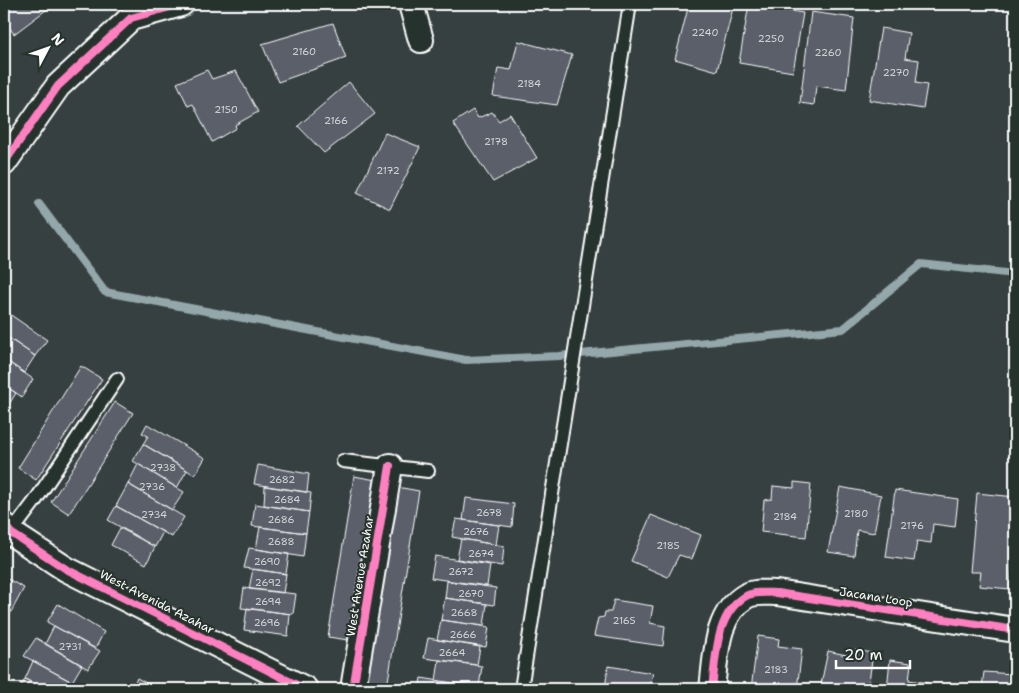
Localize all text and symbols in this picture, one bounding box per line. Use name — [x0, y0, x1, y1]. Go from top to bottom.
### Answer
north arrow — [22, 22, 72, 72]
house number: 2240 — [692, 26, 718, 39]
text: N — [47, 29, 68, 50]
house number: 2250 — [758, 32, 784, 45]
house number: 2160 — [292, 45, 316, 58]
house number: 2260 — [815, 46, 841, 59]
house number: 2270 — [883, 66, 909, 79]
house number: 2184 — [517, 77, 541, 90]
house number: 2150 — [214, 103, 238, 116]
house number: 2166 — [324, 114, 348, 127]
house number: 2178 — [484, 135, 508, 148]
house number: 2172 — [376, 164, 400, 177]
house number: 2738 — [150, 461, 176, 474]
house number: 2682 — [269, 473, 295, 486]
house number: 2736 — [139, 480, 165, 493]
house number: 2684 — [274, 493, 300, 506]
house number: 2678 — [476, 506, 502, 519]
house number: 2180 — [844, 507, 868, 520]
house number: 2734 — [141, 508, 167, 521]
house number: 2184 — [773, 510, 797, 523]
house number: 2686 — [268, 513, 294, 526]
street label: West Avenue Azahar — [343, 514, 378, 638]
house number: 2176 — [900, 519, 924, 532]
house number: 2676 — [463, 525, 489, 538]
house number: 2688 — [268, 535, 294, 548]
house number: 2185 — [656, 539, 680, 552]
house number: 2674 — [468, 547, 494, 560]
house number: 2690 — [254, 555, 280, 568]
house number: 2672 — [448, 565, 474, 578]
street label: West Avenida Azahar — [97, 566, 217, 638]
house number: 2692 — [255, 576, 281, 589]
street label: Jacana Loop — [838, 583, 914, 611]
house number: 2670 — [458, 587, 484, 600]
house number: 2694 — [255, 595, 281, 608]
house number: 2668 — [451, 606, 477, 619]
house number: 2165 — [612, 614, 636, 627]
house number: 2696 — [254, 616, 280, 629]
house number: 2666 — [449, 628, 477, 641]
scale bar — [836, 638, 910, 670]
house number: 2731 — [58, 640, 82, 653]
text: 20 m — [844, 645, 883, 665]
house number: 2664 — [439, 646, 465, 659]
house number: 2183 — [764, 663, 788, 676]

